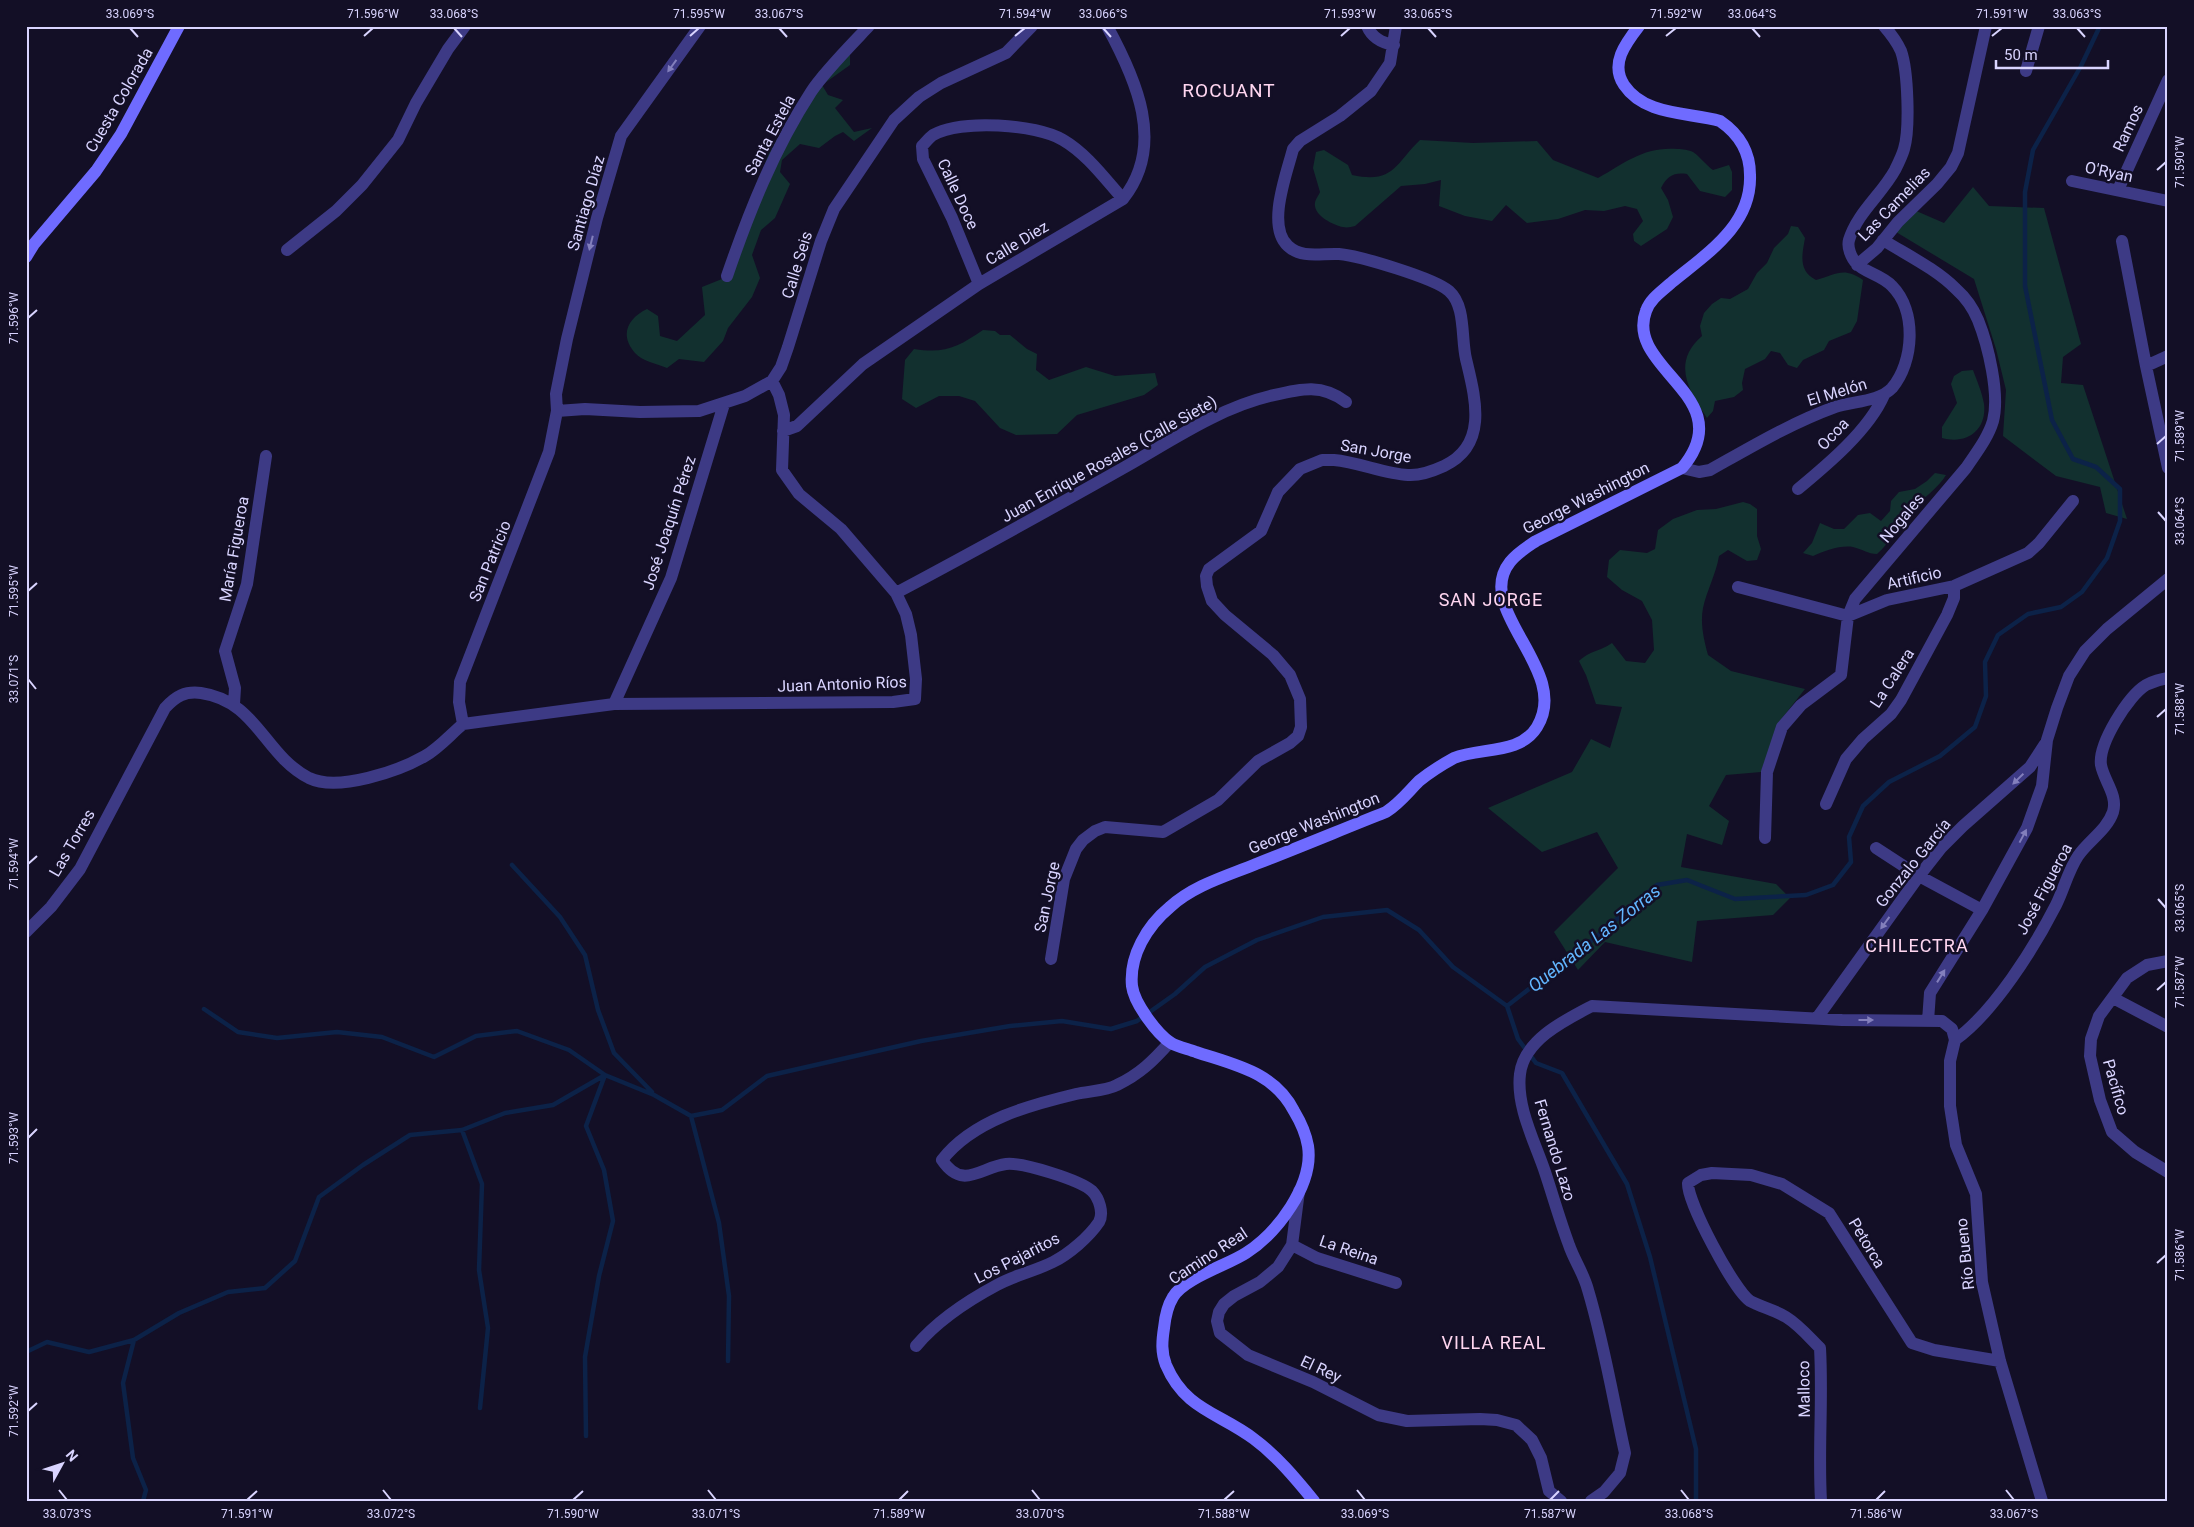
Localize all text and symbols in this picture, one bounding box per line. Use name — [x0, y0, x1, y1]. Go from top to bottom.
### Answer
text: 33.069°S — [106, 7, 154, 21]
text: 71.596°W — [347, 7, 399, 21]
text: 33.068°S — [430, 7, 478, 21]
text: 71.595°W — [673, 7, 725, 21]
text: 33.067°S — [755, 7, 803, 21]
text: 71.594°W — [999, 7, 1051, 21]
text: 33.066°S — [1079, 7, 1127, 21]
text: 71.593°W — [1324, 7, 1376, 21]
text: 33.065°S — [1404, 7, 1452, 21]
text: 71.592°W — [1650, 7, 1702, 21]
text: 33.064°S — [1728, 7, 1776, 21]
text: 71.591°W — [1976, 7, 2028, 21]
text: 33.063°S — [2053, 7, 2101, 21]
scale bar — [1996, 38, 2109, 70]
street label: Cuesta Colorada — [81, 44, 157, 156]
text: 50 m — [2004, 46, 2038, 64]
one-way arrow — [667, 59, 677, 73]
district label: ROCUANT — [1182, 79, 1276, 102]
street label: Santa Estela — [741, 91, 799, 179]
street label: Ramos — [2109, 101, 2147, 155]
text: 71.590°W — [2173, 136, 2187, 188]
street label: Santiago Díaz — [563, 153, 609, 253]
street label: Calle Doce — [933, 156, 983, 232]
street label: O'Ryan — [2083, 158, 2135, 186]
street label: Las Camelias — [1854, 163, 1934, 245]
street label: Calle Diez — [982, 217, 1052, 269]
street label: Calle Seis — [778, 229, 816, 301]
one-way arrow — [587, 235, 595, 250]
text: 71.596°W — [7, 292, 21, 344]
street label: El Melón — [1805, 374, 1869, 410]
street label: Juan Enrique Rosales (Calle Siete) — [998, 392, 1220, 526]
text: 71.589°W — [2173, 410, 2187, 462]
street label: Ocoa — [1813, 414, 1853, 454]
street label: San Jorge — [1339, 435, 1413, 467]
street label: José Joaquín Pérez — [638, 453, 700, 593]
street label: George Washington — [1519, 458, 1653, 538]
street label: Nogales — [1876, 489, 1928, 547]
street label: María Figueroa — [215, 495, 253, 603]
text: 33.064°S — [2173, 497, 2187, 545]
street label: San Patricio — [465, 518, 515, 604]
street label: Artificio — [1885, 562, 1943, 594]
text: 71.595°W — [7, 565, 21, 617]
district label: SAN JORGE — [1439, 589, 1543, 610]
street label: La Calera — [1866, 645, 1918, 711]
text: 33.071°S — [7, 655, 21, 703]
street label: Juan Antonio Ríos — [777, 672, 907, 696]
text: 71.588°W — [2173, 683, 2187, 735]
one-way arrow — [2013, 772, 2025, 784]
street label: George Washington — [1246, 788, 1382, 858]
street label: Las Torres — [45, 806, 99, 880]
street label: Gonzalo García — [1872, 815, 1954, 911]
one-way arrow — [2018, 829, 2027, 842]
text: 71.594°W — [7, 838, 21, 890]
street label: José Figueroa — [2012, 840, 2076, 938]
street label: San Jorge — [1030, 860, 1064, 934]
water label: Quebrada Las Zorras — [1524, 880, 1664, 996]
text: 33.065°S — [2173, 884, 2187, 932]
one-way arrow — [1880, 916, 1890, 930]
district label: CHILECTRA — [1865, 935, 1969, 956]
text: 71.587°W — [2173, 956, 2187, 1008]
one-way arrow — [1936, 969, 1945, 982]
one-way arrow — [1858, 1016, 1874, 1024]
street label: Pacífico — [2099, 1057, 2133, 1117]
street label: Fernando Lazo — [1531, 1097, 1579, 1203]
text: 71.593°W — [7, 1112, 21, 1164]
street label: Petorca — [1845, 1215, 1889, 1271]
street label: Río Bueno — [1952, 1217, 1978, 1291]
street label: Camino Real — [1165, 1224, 1251, 1288]
street label: Los Pajaritos — [971, 1228, 1063, 1288]
text: 71.586°W — [2173, 1229, 2187, 1281]
street label: La Reina — [1317, 1231, 1381, 1269]
district label: VILLA REAL — [1442, 1332, 1546, 1353]
street label: El Rey — [1298, 1351, 1345, 1387]
street label: Malloco — [1794, 1360, 1814, 1418]
text: 71.592°W — [7, 1385, 21, 1437]
north arrow — [38, 1440, 88, 1490]
text: N — [63, 1447, 81, 1465]
text: 33.073°S — [43, 1507, 91, 1521]
text: 71.591°W — [221, 1507, 273, 1521]
text: 33.072°S — [367, 1507, 415, 1521]
text: 71.590°W — [547, 1507, 599, 1521]
text: 33.071°S — [692, 1507, 740, 1521]
text: 71.589°W — [873, 1507, 925, 1521]
text: 33.070°S — [1016, 1507, 1064, 1521]
text: 71.588°W — [1198, 1507, 1250, 1521]
text: 33.069°S — [1341, 1507, 1389, 1521]
text: 71.587°W — [1524, 1507, 1576, 1521]
text: 33.068°S — [1665, 1507, 1713, 1521]
text: 71.586°W — [1850, 1507, 1902, 1521]
text: 33.067°S — [1990, 1507, 2038, 1521]

